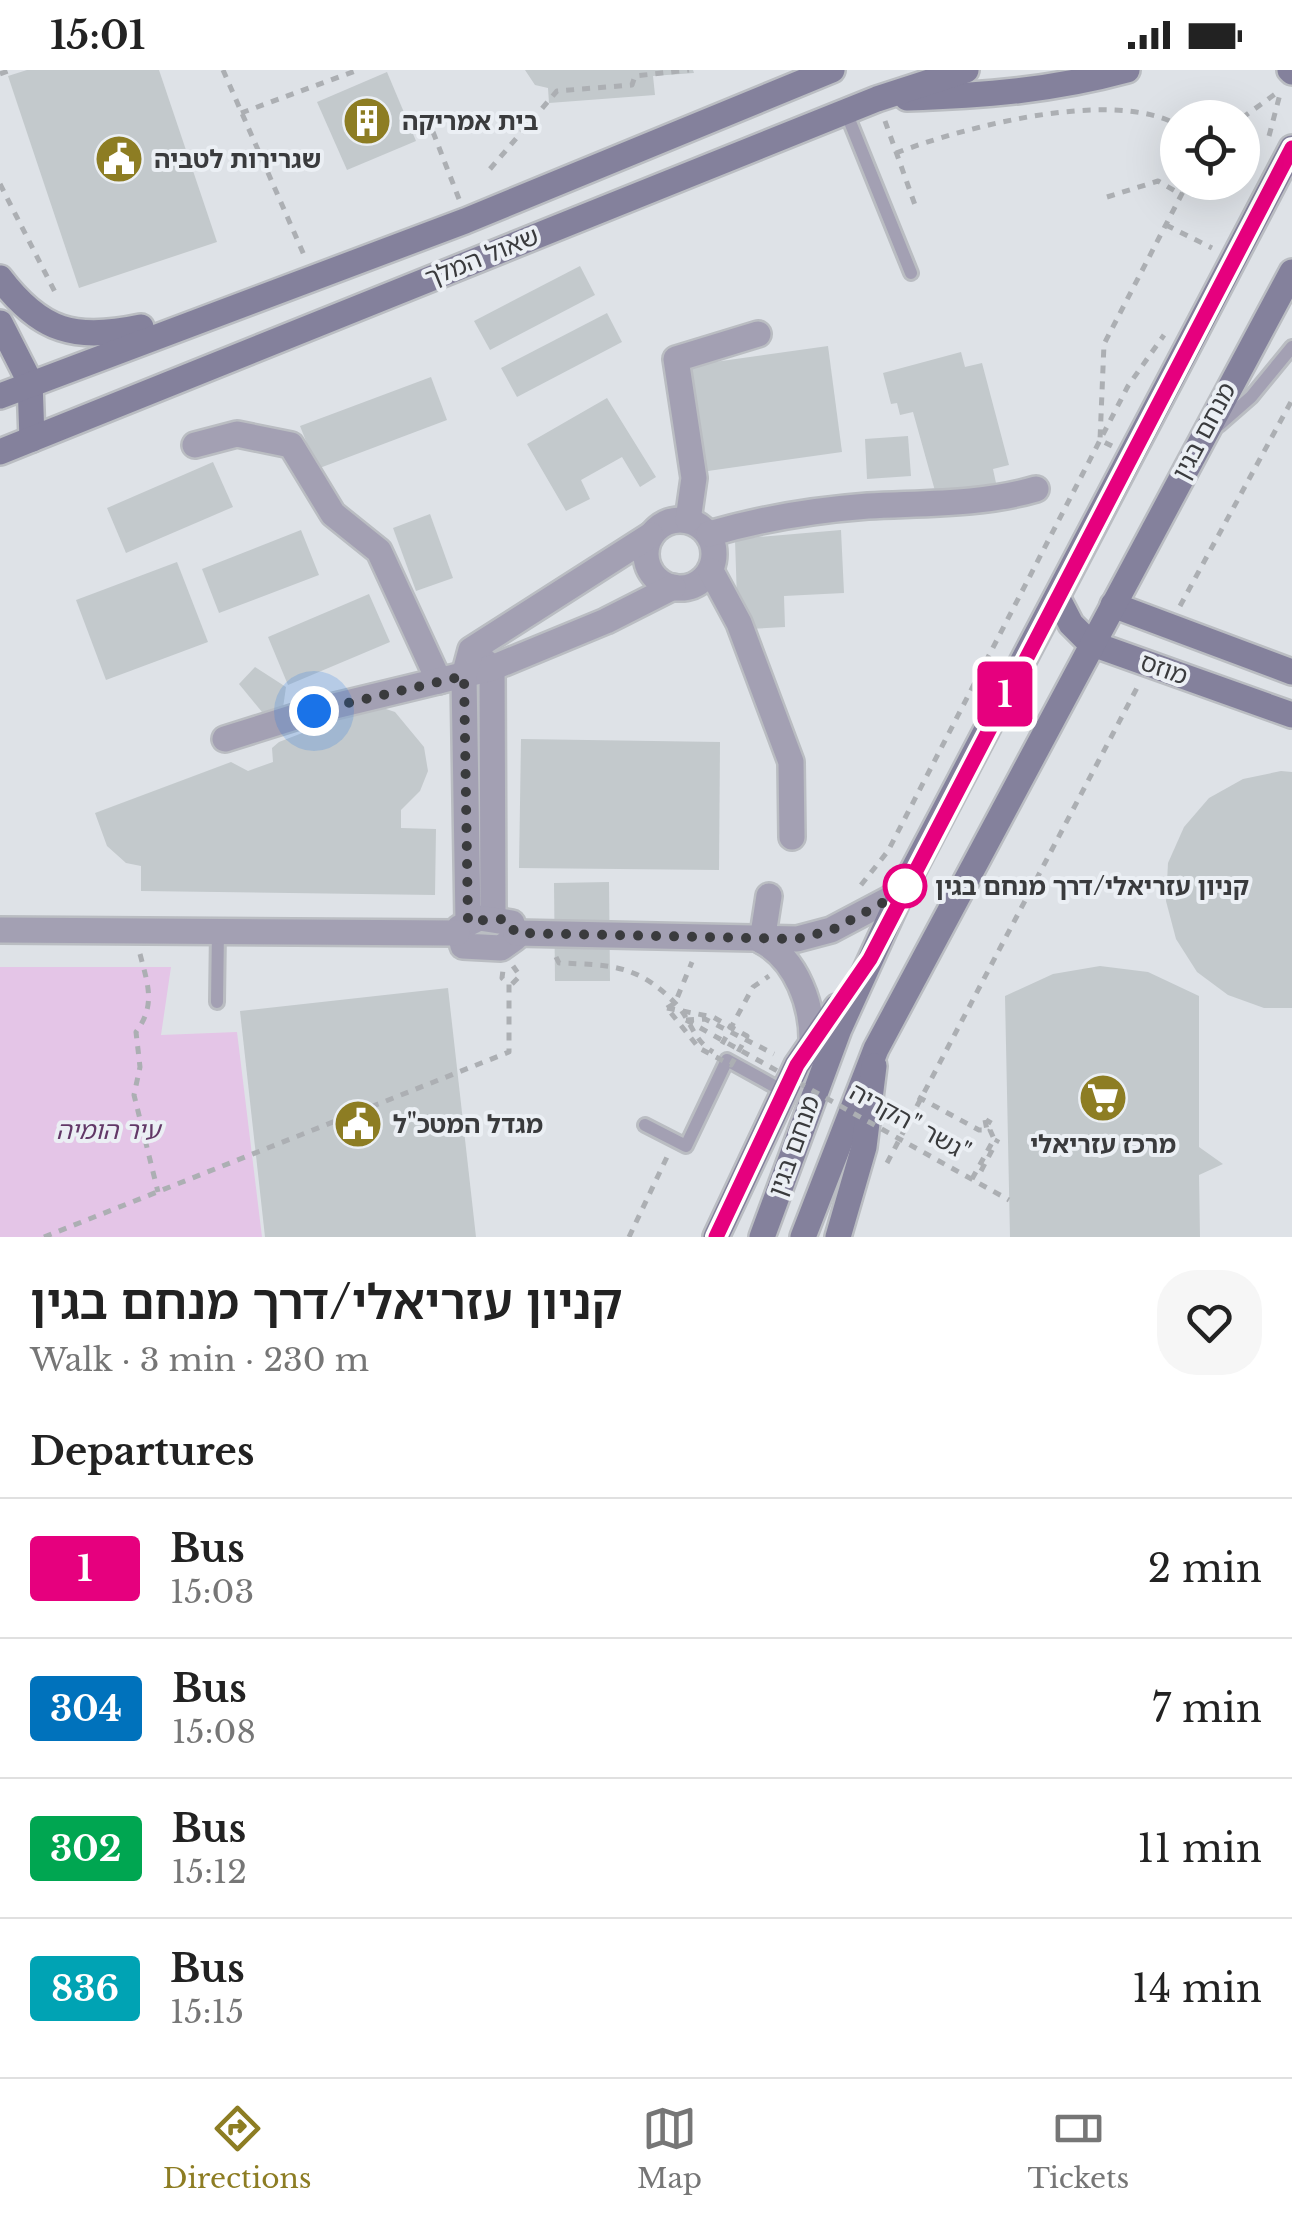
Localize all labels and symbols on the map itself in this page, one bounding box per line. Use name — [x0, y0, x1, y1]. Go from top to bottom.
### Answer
building icon: בית אמריקה — [341, 95, 393, 147]
place label: בית אמריקה — [402, 106, 539, 137]
public building icon: שגרירות לטביה — [93, 133, 145, 185]
place label: שגרירות לטביה — [154, 144, 321, 175]
street label: שאול המלך — [421, 220, 543, 294]
street label: מנחם בגין — [1166, 377, 1242, 485]
street label: מוזס — [1136, 646, 1192, 692]
line badge: 1 — [972, 662, 1038, 726]
your location — [289, 686, 339, 736]
marker: קניון עזריאלי/דרך מנחם בגין — [884, 865, 926, 907]
place label: קניון עזריאלי/דרך מנחם בגין — [935, 871, 1249, 902]
supermarket icon: מרכז עזריאלי — [1077, 1072, 1129, 1124]
street label: גשר "הקריה" — [844, 1076, 976, 1168]
street label: מנחם בגין — [761, 1091, 827, 1201]
public building icon: מגדל המטכ"ל — [332, 1098, 384, 1150]
place label: מגדל המטכ"ל — [393, 1109, 543, 1140]
park label: עיר הומיה — [56, 1115, 163, 1146]
place label: מרכז עזריאלי — [1030, 1129, 1176, 1160]

